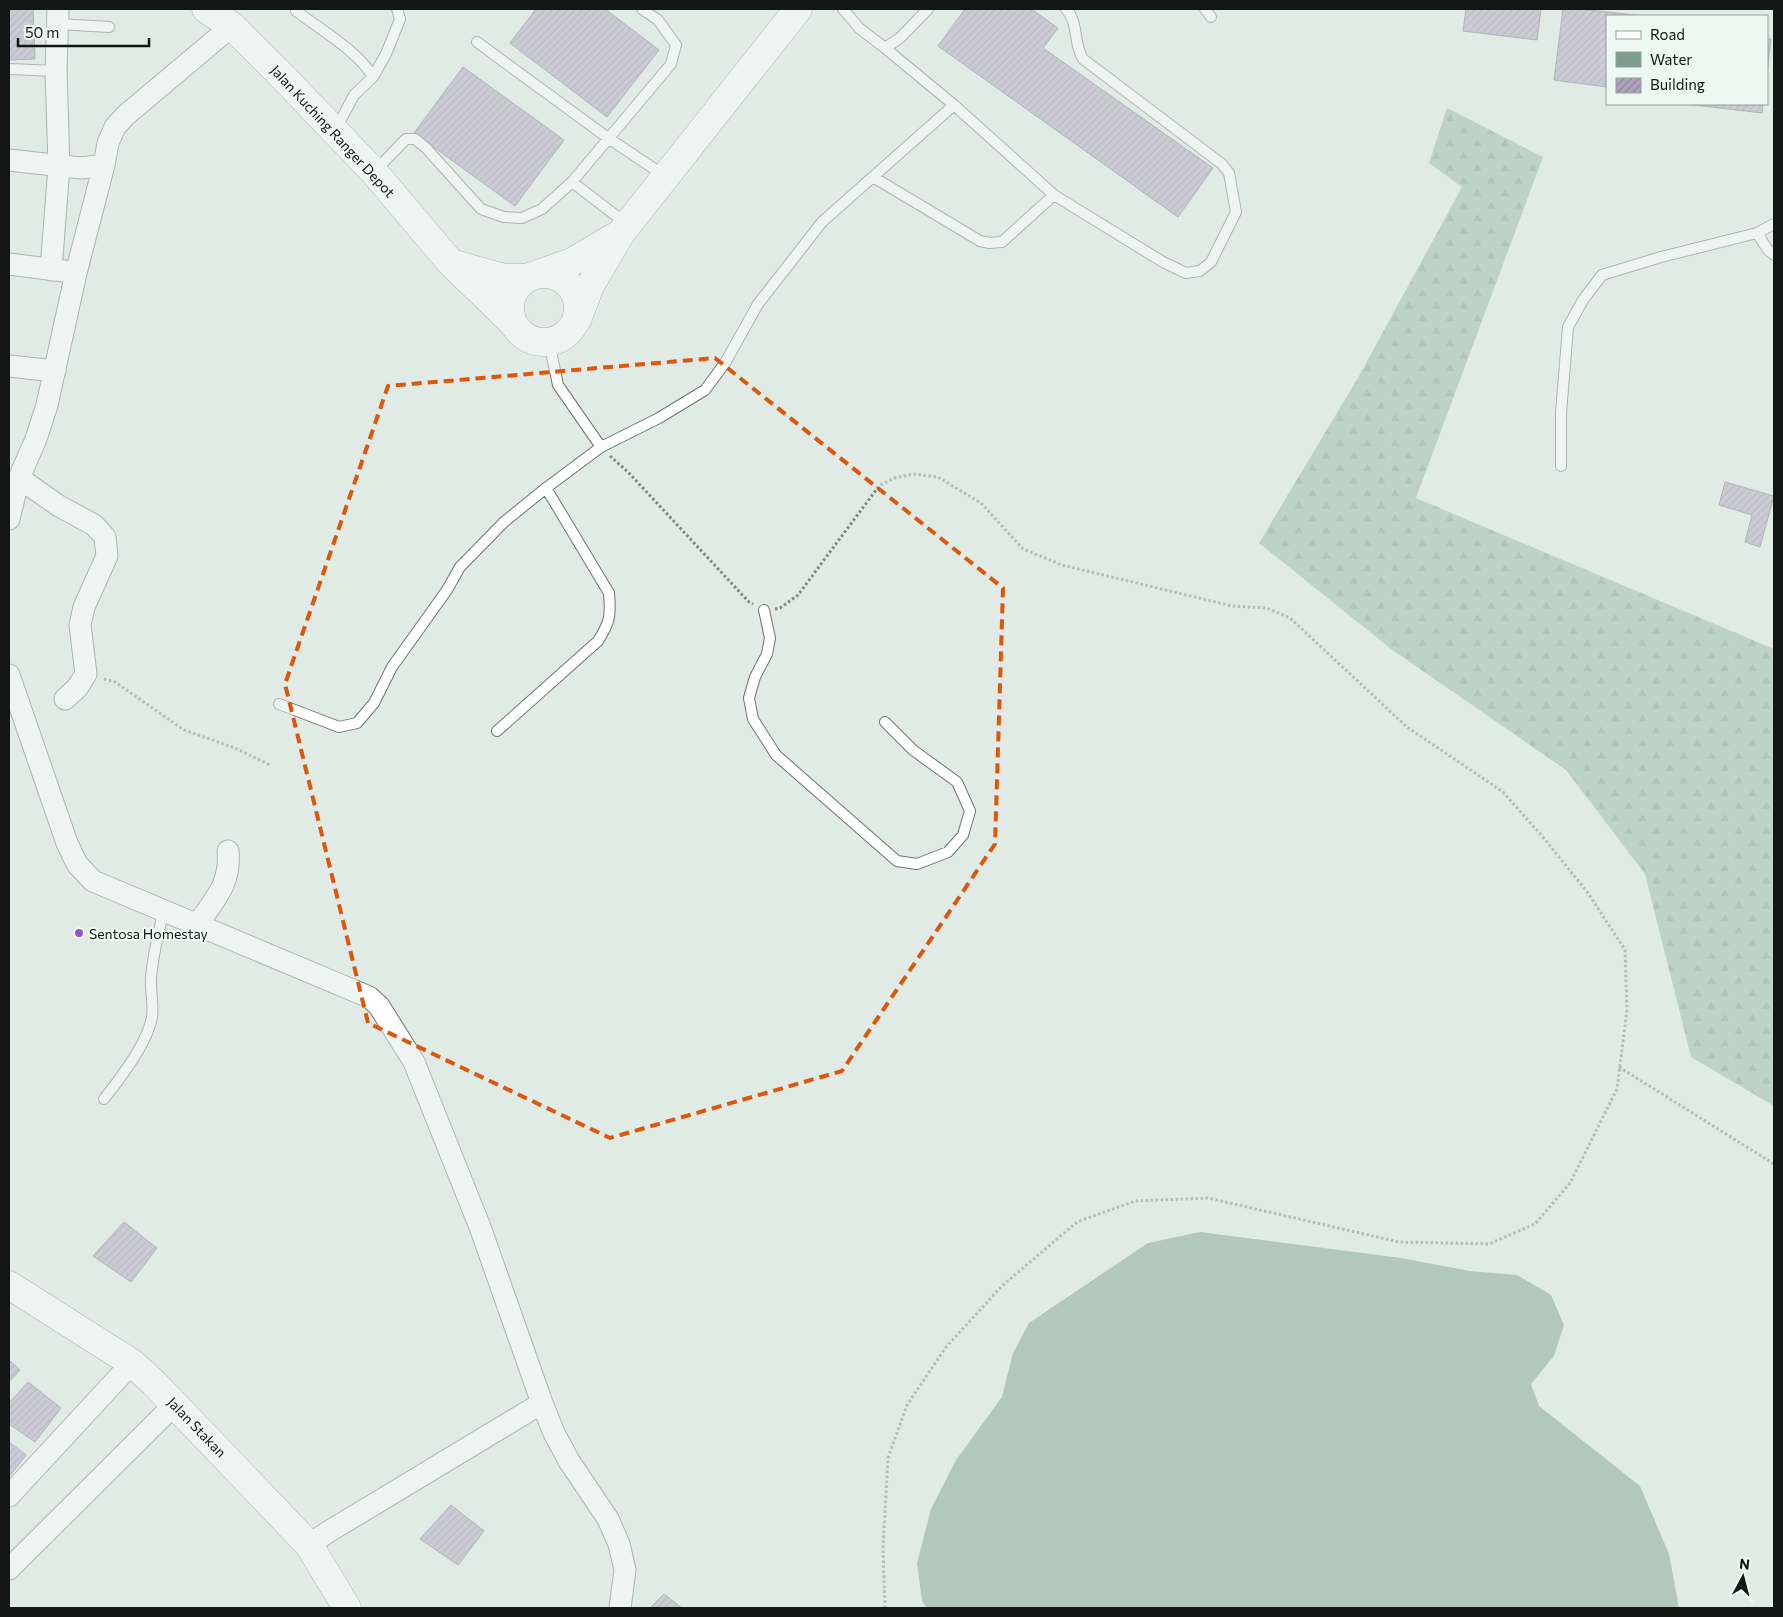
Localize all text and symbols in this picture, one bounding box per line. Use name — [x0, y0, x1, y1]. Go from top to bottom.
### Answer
scale bar — [18, 15, 149, 47]
legend — [1606, 15, 1768, 105]
text: 50 m — [25, 23, 59, 41]
text: Road — [1650, 25, 1685, 43]
text: Water — [1650, 50, 1692, 68]
street label: Jalan Kuching Ranger Depot — [267, 61, 399, 201]
text: Building — [1650, 75, 1705, 93]
place label: Sentosa Homestay — [89, 925, 208, 942]
marker: Sentosa Homestay — [73, 927, 85, 939]
street label: Jalan Stakan — [164, 1393, 230, 1461]
north arrow — [1718, 1552, 1768, 1602]
text: N — [1738, 1555, 1751, 1573]

